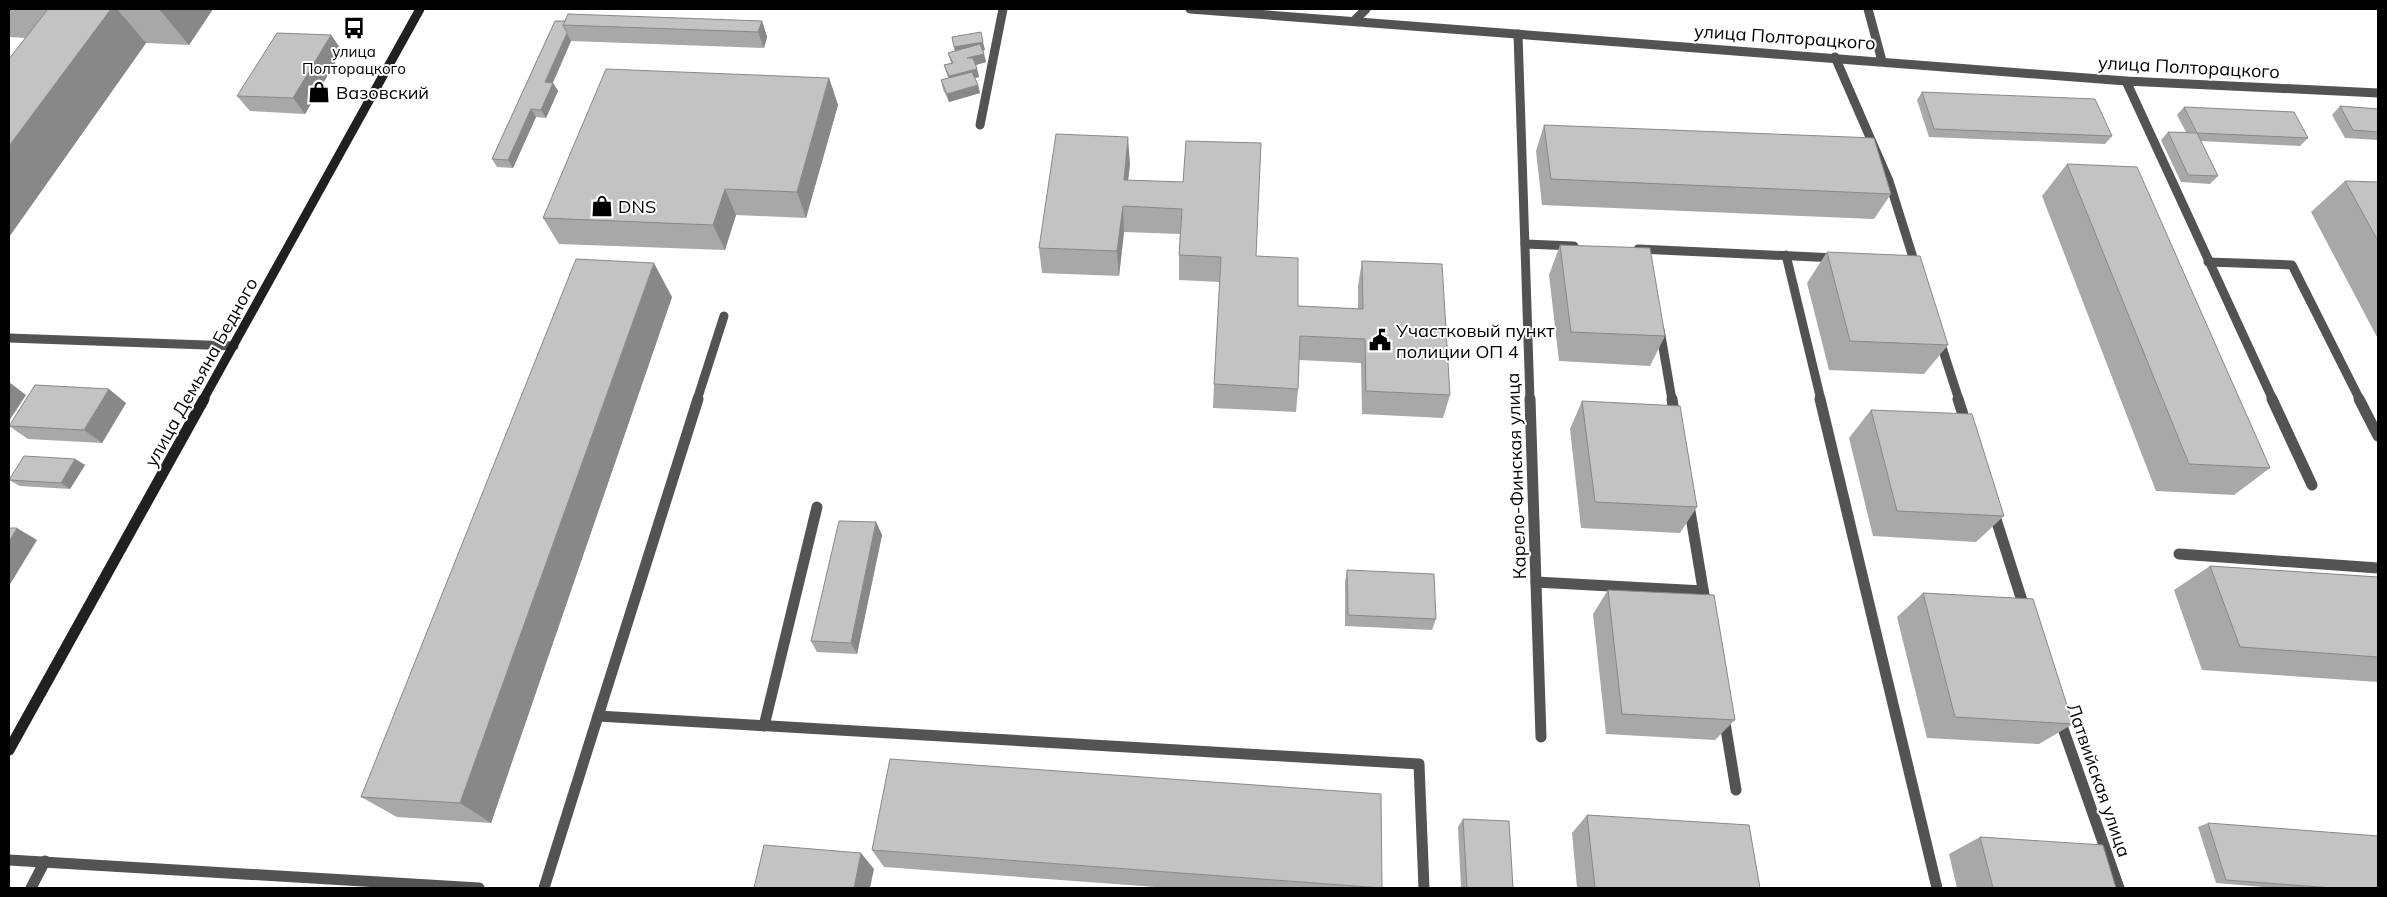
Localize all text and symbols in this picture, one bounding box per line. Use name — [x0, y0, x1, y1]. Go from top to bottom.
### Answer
bus stop icon: улица Полторацкого — [341, 15, 367, 41]
street label: улица Полторацкого — [1693, 19, 1877, 55]
place label: улица Полторацкого — [302, 42, 406, 78]
street label: улица Полторацкого — [2098, 51, 2280, 83]
shop icon: Вазовский — [306, 79, 332, 105]
place label: Вазовский — [336, 81, 429, 104]
shop icon: DNS — [589, 193, 615, 219]
place label: DNS — [618, 195, 656, 218]
street label: улица Демьяна Бедного — [139, 273, 263, 471]
place label: Участковый пункт полиции ОП 4 — [1395, 319, 1555, 363]
public building icon: Участковый пункт полиции ОП 4 — [1367, 327, 1393, 353]
street label: Карело-Финская улица — [1501, 372, 1531, 580]
street label: Латвийская улица — [2062, 700, 2136, 860]

